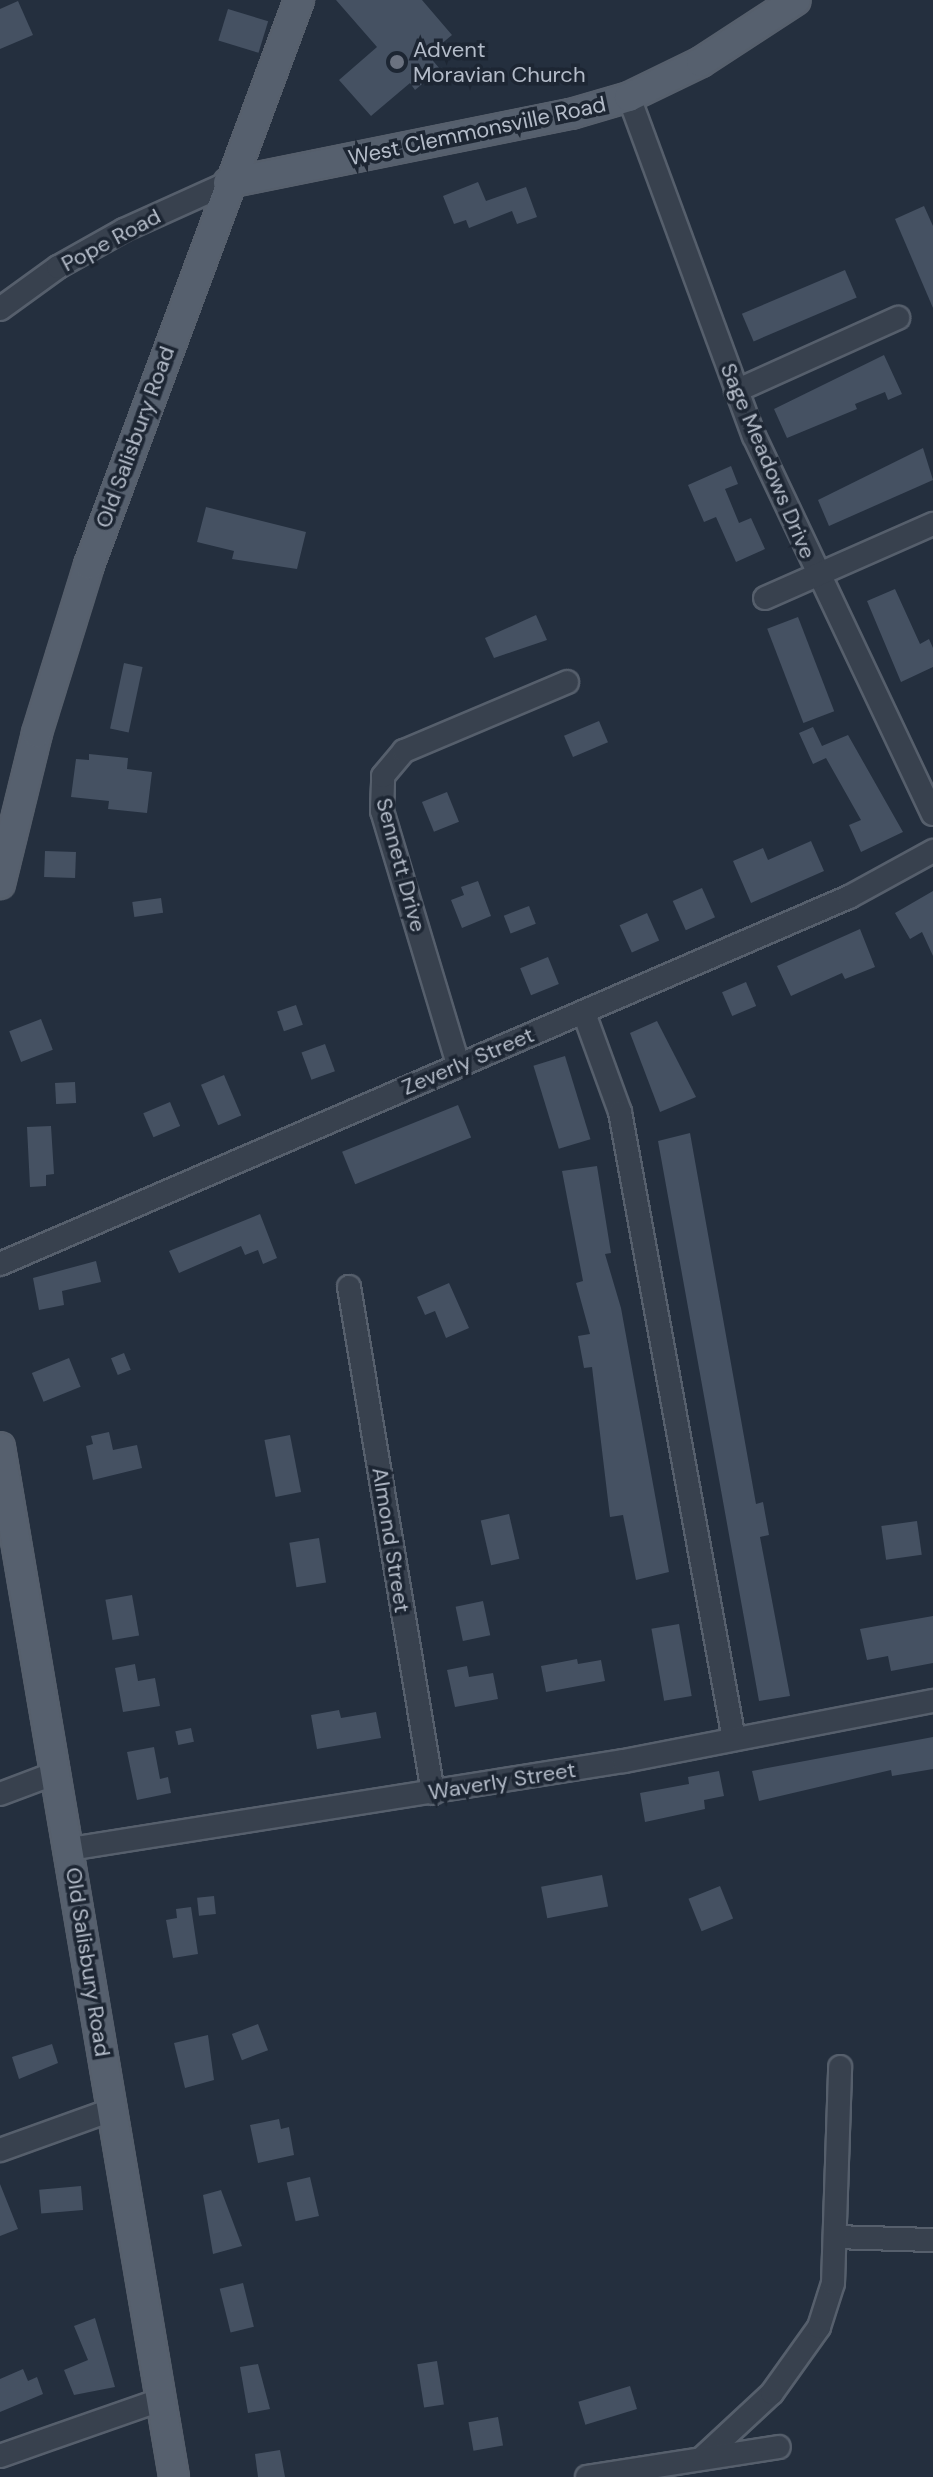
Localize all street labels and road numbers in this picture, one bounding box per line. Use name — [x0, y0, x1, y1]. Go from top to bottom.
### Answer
street label: West Clemmonsville Road — [346, 91, 608, 171]
street label: Pope Road — [57, 203, 165, 277]
street label: Old Salisbury Road — [90, 343, 180, 531]
street label: Sage Meadows Drive — [715, 359, 821, 563]
street label: Sennett Drive — [370, 795, 432, 935]
street label: Zeverly Street — [398, 1021, 538, 1101]
street label: Almond Street — [366, 1465, 416, 1615]
street label: Waverly Street — [426, 1756, 578, 1806]
street label: Old Salisbury Road — [60, 1865, 116, 2059]

